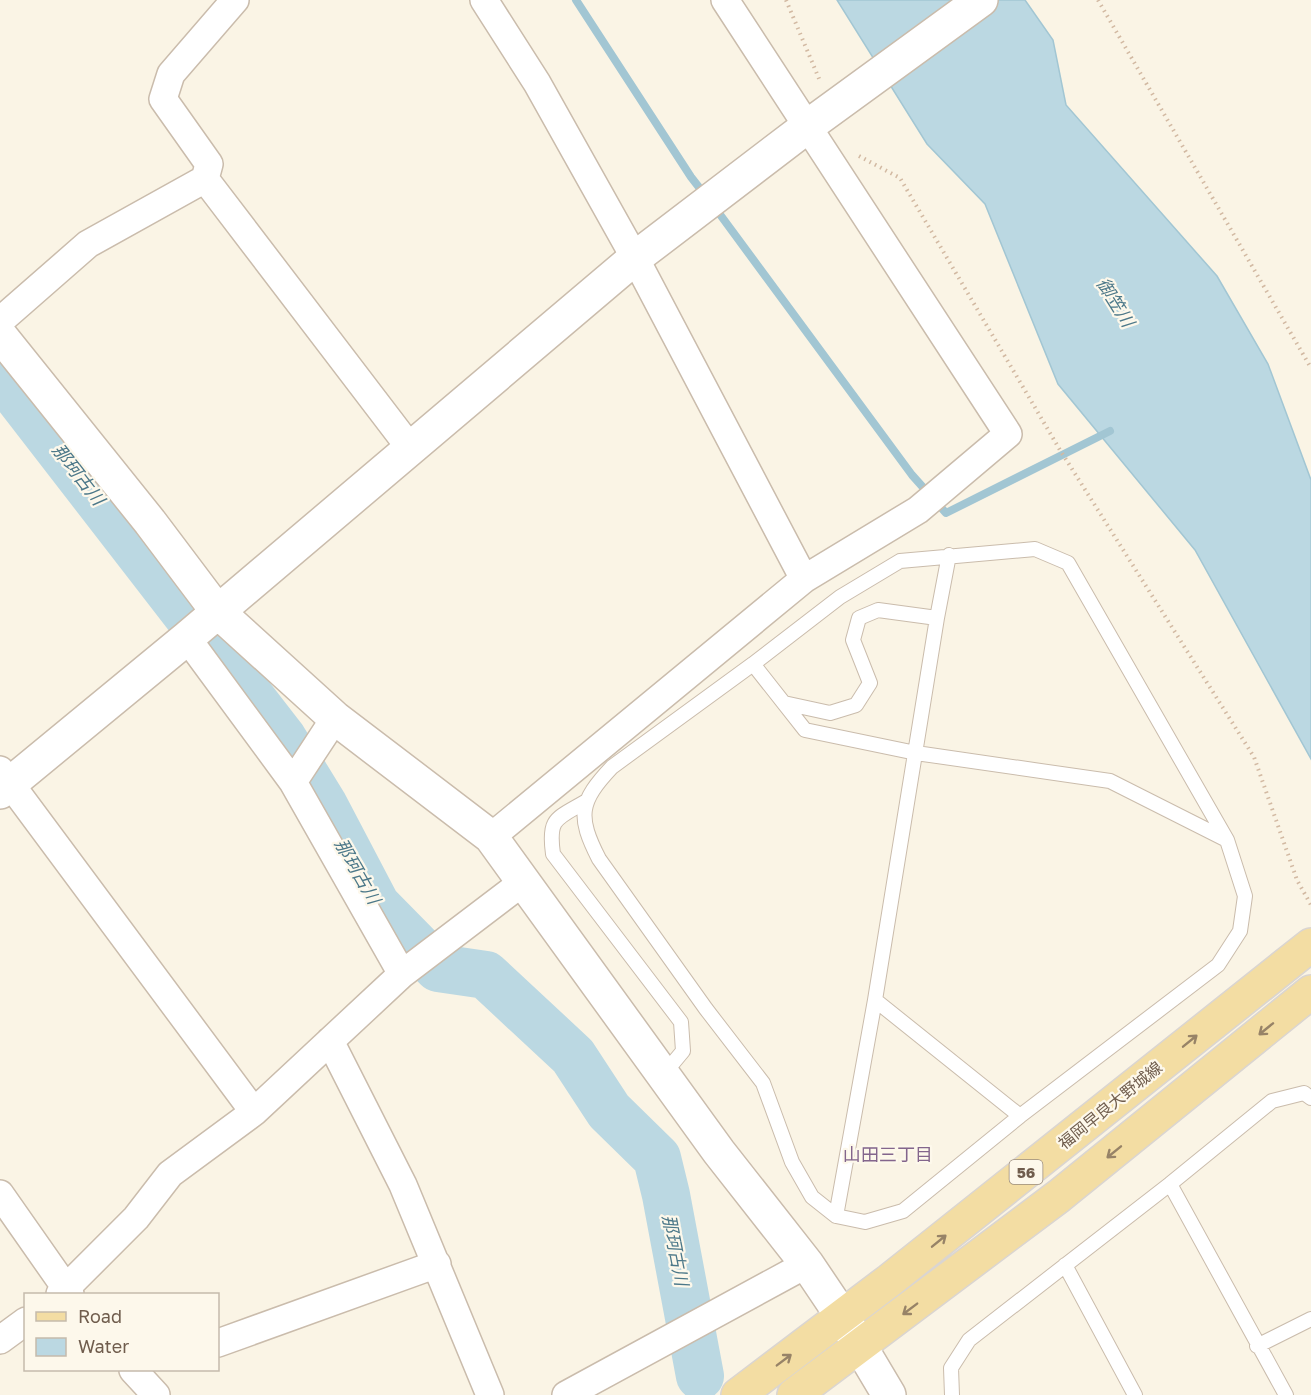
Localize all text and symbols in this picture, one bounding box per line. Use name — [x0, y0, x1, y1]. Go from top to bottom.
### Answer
water label: 御笠川 — [1092, 273, 1141, 332]
water label: 那珂古川 — [48, 439, 111, 511]
water label: 那珂古川 — [330, 834, 387, 909]
one-way arrow — [1258, 1022, 1274, 1035]
one-way arrow — [1182, 1035, 1198, 1048]
street label: 福岡早良大野城線 — [1054, 1057, 1166, 1153]
district label: 山田三丁目 — [843, 1143, 933, 1165]
one-way arrow — [1106, 1145, 1122, 1158]
road number: 56 — [1010, 1160, 1042, 1184]
water label: 那珂古川 — [658, 1213, 694, 1289]
one-way arrow — [931, 1235, 947, 1248]
legend — [24, 1293, 219, 1371]
one-way arrow — [902, 1303, 918, 1315]
text: Road — [78, 1305, 122, 1327]
text: Water — [78, 1335, 129, 1357]
one-way arrow — [776, 1354, 792, 1366]

